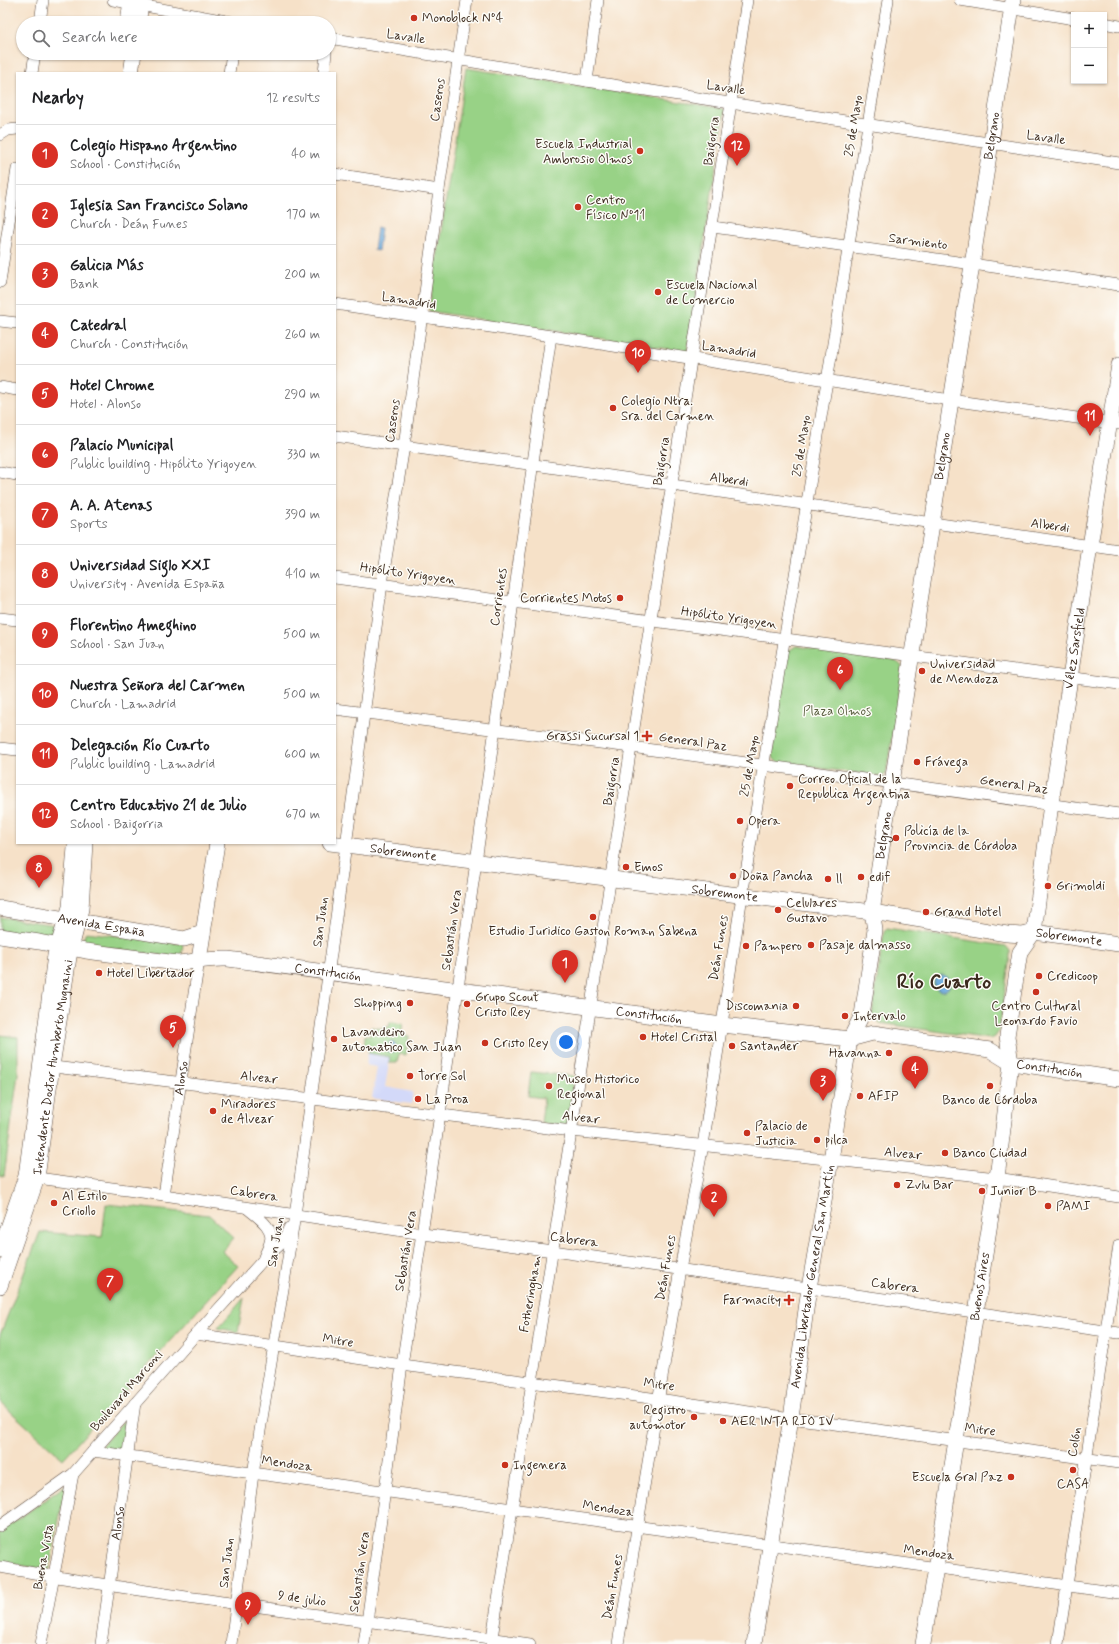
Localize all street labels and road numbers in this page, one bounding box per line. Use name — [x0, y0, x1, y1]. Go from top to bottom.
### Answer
street label: Lavalle — [385, 26, 427, 48]
street label: Caseros — [427, 77, 449, 123]
street label: Lavalle — [705, 77, 747, 99]
street label: 25 de Mayo — [841, 94, 867, 158]
street label: Belgrano — [980, 111, 1004, 161]
street label: Baigorria — [700, 115, 726, 167]
street label: Lavalle — [1025, 127, 1067, 149]
street label: Sarmiento — [888, 230, 949, 254]
street label: Lamadrid — [381, 288, 437, 314]
street label: Lamadrid — [701, 337, 757, 363]
street label: Caseros — [382, 398, 404, 444]
street label: 25 de Mayo — [789, 414, 815, 478]
street label: Belgrano — [930, 431, 955, 481]
street label: Baigorria — [650, 435, 676, 487]
street label: Alberdi — [709, 469, 750, 491]
street label: Alberdi — [1030, 515, 1071, 537]
street label: Hipólito Yrigoyen — [359, 559, 457, 589]
street label: Corrientes — [487, 567, 511, 627]
street label: Hipólito Yrigoyen — [680, 603, 778, 633]
street label: Vélez Sarsfield — [1060, 606, 1089, 690]
street label: General Paz — [658, 729, 729, 755]
street label: 25 de Mayo — [736, 734, 764, 798]
street label: Baigorria — [600, 755, 626, 807]
street label: General Paz — [979, 772, 1050, 798]
street label: Belgrano — [872, 811, 896, 861]
street label: Sobremonte — [369, 840, 438, 865]
street label: Sobremonte — [690, 881, 759, 906]
street label: Sebastián Vera — [438, 888, 466, 972]
street label: San Juan — [309, 896, 333, 948]
street label: Avenida España — [56, 909, 147, 941]
street label: Deán Funes — [705, 914, 733, 982]
street label: Sobremonte — [1035, 924, 1104, 950]
street label: Intendente Doctor Humberto Mugnaini — [29, 958, 77, 1176]
street label: Constitución — [293, 959, 362, 985]
street label: Constitución — [615, 1002, 683, 1028]
street label: Constitución — [1015, 1055, 1084, 1082]
street label: Alonso — [170, 1060, 192, 1097]
street label: Alvear — [239, 1067, 280, 1089]
street label: Alvear — [561, 1107, 602, 1129]
street label: Alvear — [883, 1144, 924, 1165]
street label: Avenida Libertador General San Martín — [787, 1163, 839, 1390]
street label: Cabrera — [229, 1182, 279, 1206]
street label: Sebastián Vera — [391, 1209, 421, 1293]
street label: San Juan — [264, 1216, 288, 1268]
street label: Cabrera — [549, 1228, 599, 1252]
street label: Deán Funes — [652, 1234, 680, 1302]
street label: Buenos Aires — [966, 1251, 994, 1322]
street label: Fotheringham — [516, 1254, 547, 1334]
street label: Cabrera — [870, 1274, 920, 1298]
street label: Mitre — [321, 1330, 355, 1352]
street label: Boulevard Marconi — [87, 1347, 167, 1435]
street label: Mitre — [642, 1374, 676, 1396]
street label: Mitre — [963, 1419, 997, 1441]
street label: Colón — [1064, 1426, 1086, 1458]
street label: Mendoza — [260, 1452, 314, 1476]
street label: Mendoza — [581, 1497, 635, 1521]
street label: Alonso — [107, 1505, 129, 1541]
street label: Buena Vista — [30, 1523, 58, 1591]
street label: Sebastián Vera — [346, 1530, 374, 1614]
street label: San Juan — [215, 1537, 239, 1589]
street label: Mendoza — [902, 1541, 956, 1565]
street label: Deán Funes — [599, 1553, 627, 1621]
street label: 9 de julio — [277, 1587, 328, 1611]

